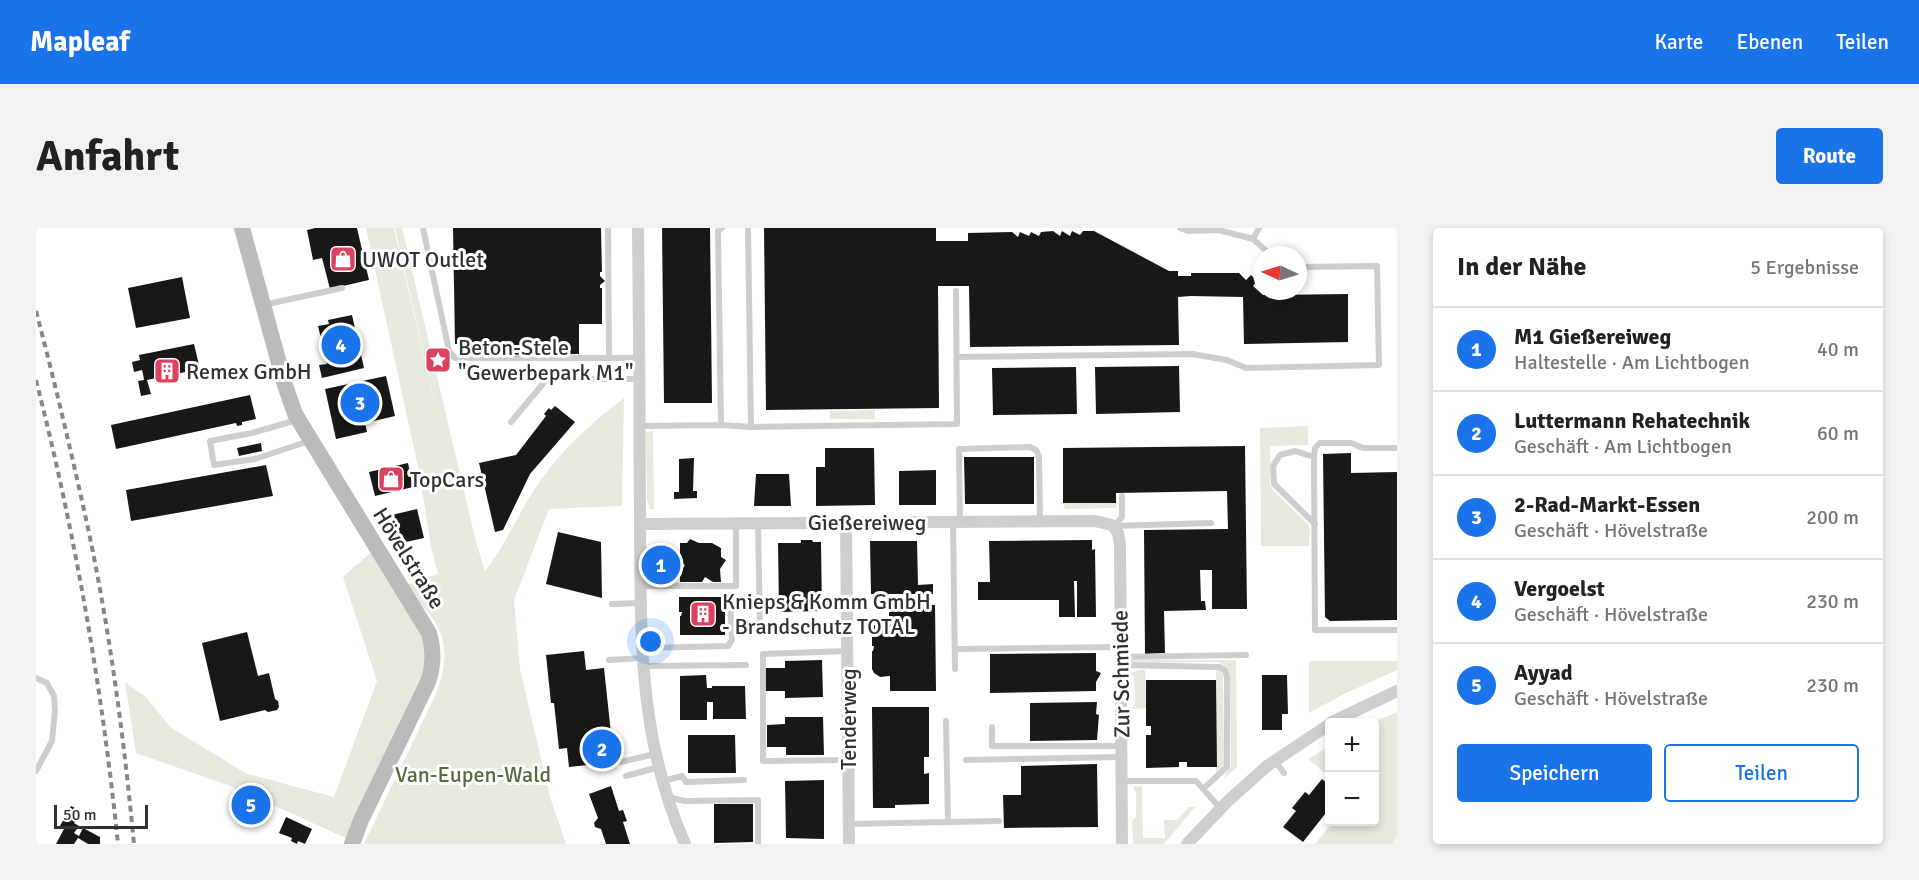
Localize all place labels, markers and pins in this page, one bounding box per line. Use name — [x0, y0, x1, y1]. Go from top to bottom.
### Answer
shop icon: UWOT Outlet — [328, 244, 358, 274]
place label: UWOT Outlet — [362, 246, 484, 273]
pin: 4 — [322, 322, 360, 368]
place label: Beton-Stele "Gewerbepark M1" — [458, 334, 634, 386]
place icon: Beton-Stele "Gewerbepark M1" — [423, 345, 453, 375]
building icon: Remex GmbH — [152, 356, 182, 386]
place label: Remex GmbH — [186, 358, 312, 385]
pin: 3 — [340, 380, 380, 426]
shop icon: TopCars — [376, 464, 406, 494]
place label: TopCars — [410, 466, 484, 493]
pin: 1 — [642, 542, 680, 588]
place label: Knieps & Komm GmbH - Brandschutz TOTAL — [722, 588, 931, 640]
building icon: Knieps & Komm GmbH - Brandschutz TOTAL — [688, 599, 718, 629]
pin: 2 — [582, 726, 622, 772]
pin: 5 — [232, 782, 270, 828]

